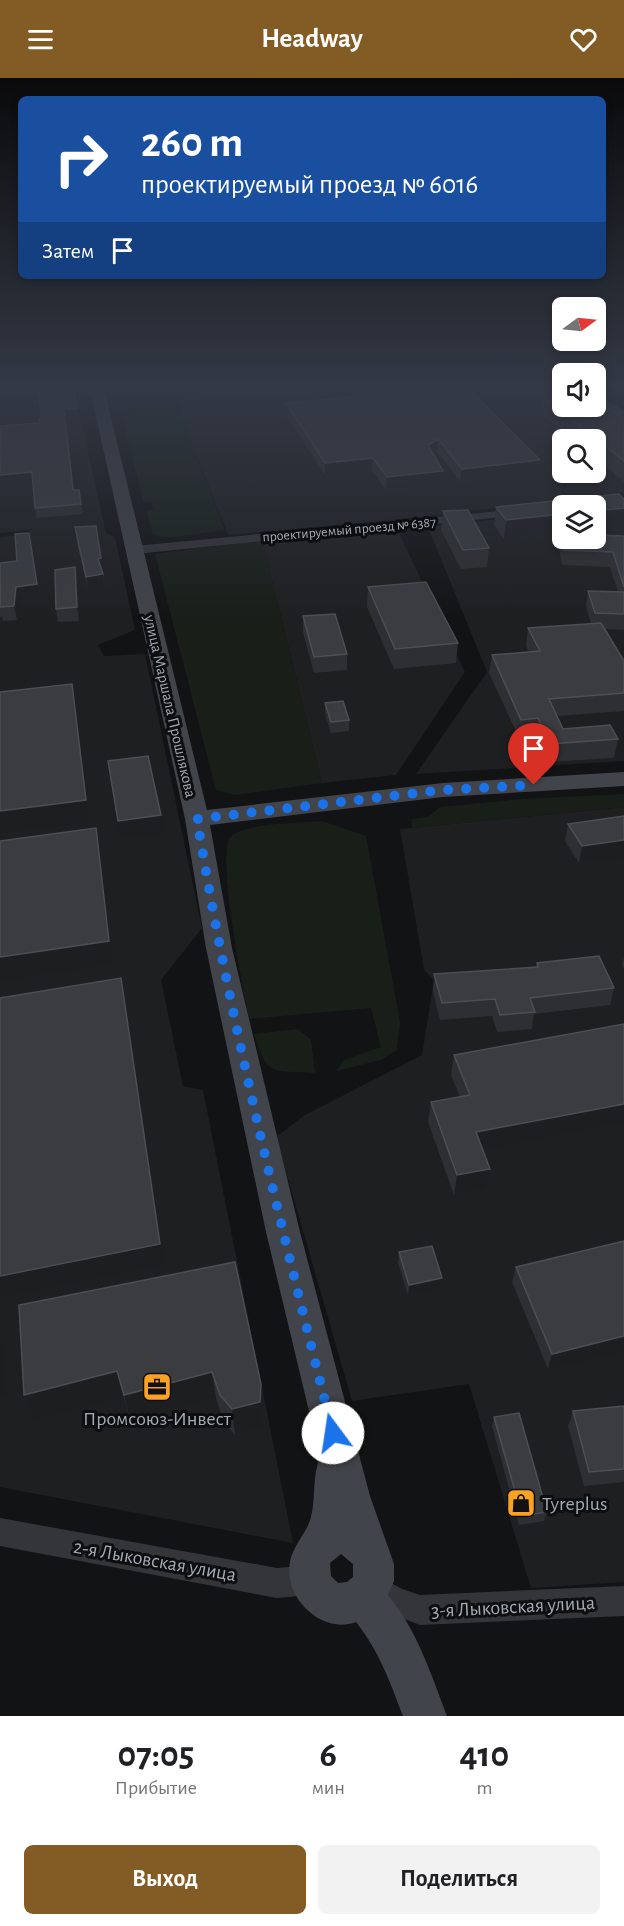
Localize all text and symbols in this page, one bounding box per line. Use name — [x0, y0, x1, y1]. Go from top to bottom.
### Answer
icon: menu — [24, 23, 57, 56]
icon: heart — [567, 23, 600, 56]
text: Headway — [261, 25, 363, 52]
icon: right — [42, 120, 120, 198]
text: 260 m — [141, 122, 243, 164]
text: проектируемый проезд № 6016 — [141, 171, 478, 198]
icon: arrive — [106, 234, 139, 267]
text: Затем — [42, 240, 94, 262]
north arrow — [552, 297, 606, 351]
map controls — [552, 297, 606, 549]
button: sound — [552, 363, 606, 417]
button: search — [552, 429, 606, 483]
button: layers — [552, 495, 606, 549]
street label: проектируемый проезд № 6387 — [262, 515, 437, 545]
street label: улица Маршала Прошлякова — [140, 612, 199, 799]
pin — [508, 723, 559, 785]
icon: arrive — [517, 732, 550, 765]
office icon: Промсоюз-Инвест — [141, 1371, 173, 1403]
position arrow — [301, 1401, 365, 1465]
place label: Промсоюз-Инвест — [83, 1409, 232, 1429]
shop icon: Tyreplus — [505, 1487, 537, 1519]
place label: Tyreplus — [542, 1494, 607, 1514]
street label: 2-я Лыковская улица — [72, 1537, 238, 1585]
street label: 3-я Лыковская улица — [431, 1593, 596, 1621]
text: 07:05 — [117, 1737, 194, 1773]
text: 6 — [320, 1737, 337, 1773]
text: 410 — [460, 1737, 509, 1773]
text: Прибытие — [115, 1778, 197, 1798]
text: мин — [312, 1778, 345, 1798]
text: m — [476, 1778, 492, 1798]
button: Выход — [24, 1845, 306, 1914]
button: Поделиться — [318, 1845, 600, 1914]

